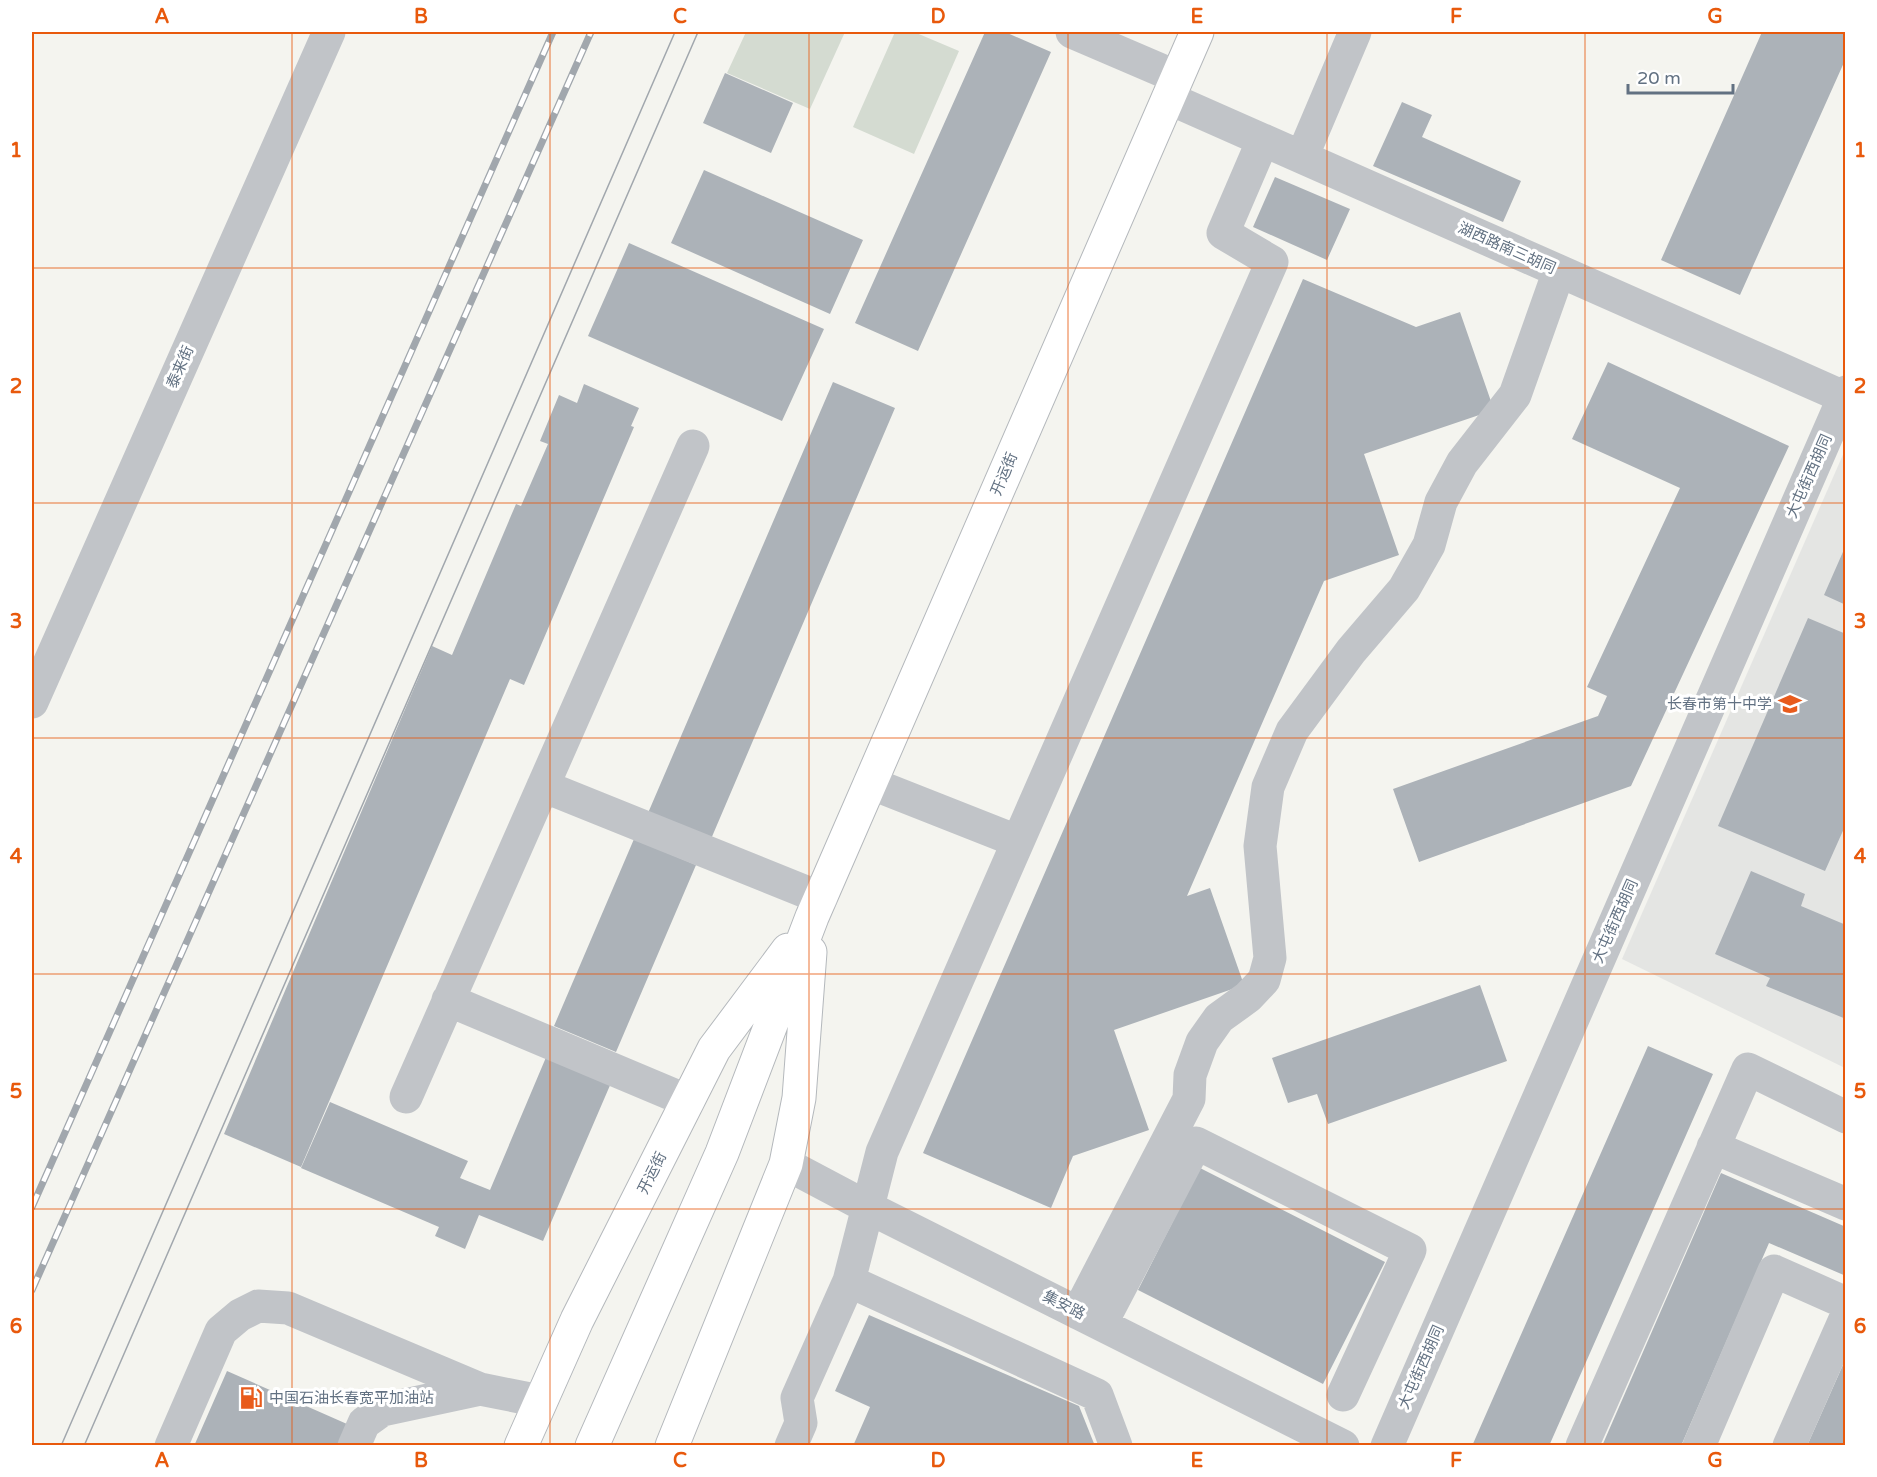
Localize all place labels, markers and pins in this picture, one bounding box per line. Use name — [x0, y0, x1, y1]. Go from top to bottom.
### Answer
school or university icon: 长春市第十中学 — [1777, 691, 1803, 717]
place label: 长春市第十中学 — [1667, 695, 1772, 713]
fuel station icon: 中国石油长春宽平加油站 — [238, 1385, 264, 1411]
place label: 中国石油长春宽平加油站 — [269, 1389, 434, 1407]

